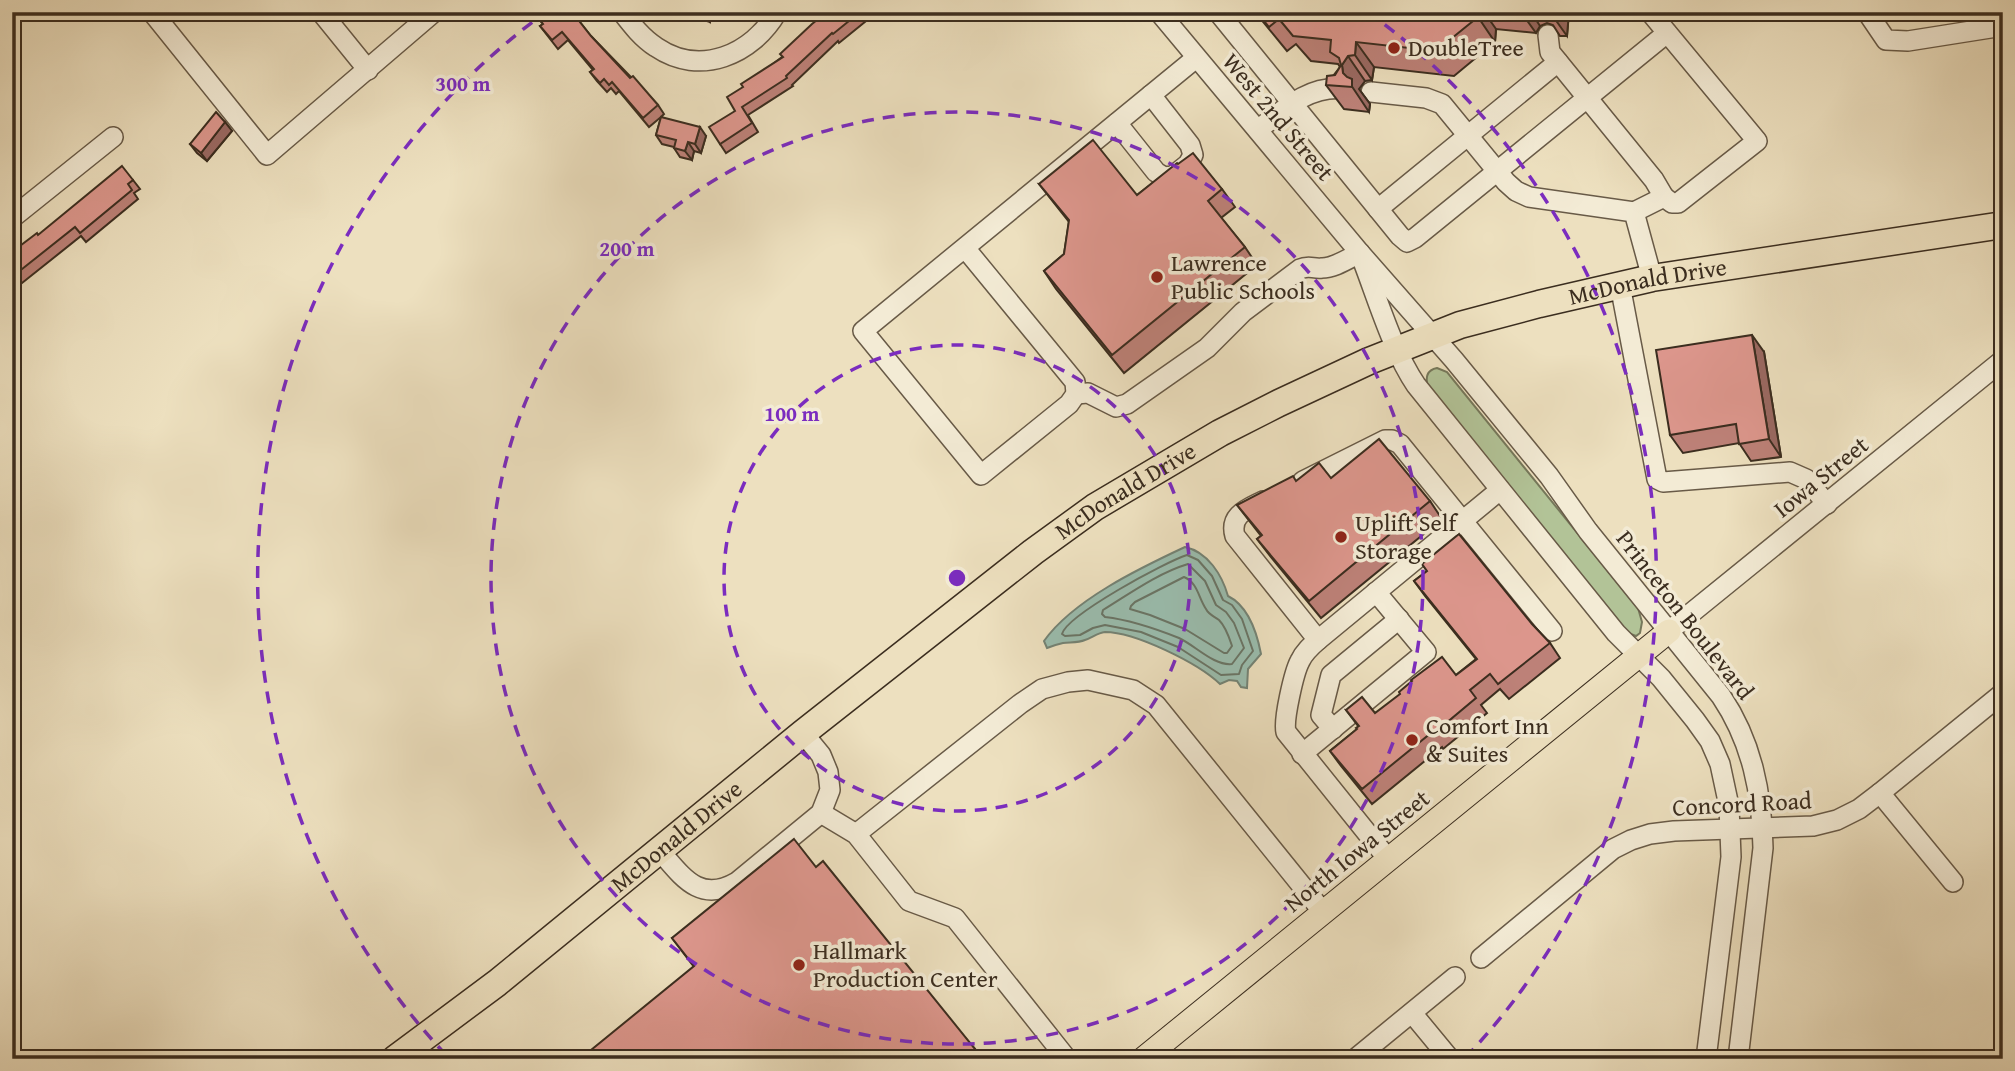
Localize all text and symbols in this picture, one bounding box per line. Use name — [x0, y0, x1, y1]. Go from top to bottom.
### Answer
place label: DoubleTree — [1408, 30, 1524, 65]
marker: DoubleTree — [1386, 40, 1402, 56]
street label: West 2nd Street — [1214, 45, 1343, 189]
text: 300 m — [435, 68, 491, 99]
text: 200 m — [599, 233, 655, 264]
place label: Lawrence Public Schools — [1171, 245, 1315, 308]
street label: McDonald Drive — [1565, 249, 1729, 314]
marker: Lawrence Public Schools — [1149, 269, 1165, 285]
text: 100 m — [764, 398, 820, 429]
street label: Iowa Street — [1766, 427, 1876, 526]
street label: McDonald Drive — [1047, 433, 1202, 548]
place label: Uplift Self Storage — [1355, 505, 1458, 568]
street label: Princeton Boulevard — [1608, 523, 1763, 707]
marker: Uplift Self Storage — [1333, 529, 1349, 545]
centre of rings — [945, 566, 969, 590]
place label: Comfort Inn & Suites — [1426, 708, 1549, 771]
marker: Comfort Inn & Suites — [1404, 732, 1420, 748]
street label: McDonald Drive — [603, 772, 749, 900]
street label: North Iowa Street — [1276, 781, 1437, 920]
street label: Concord Road — [1671, 782, 1813, 825]
place label: Hallmark Production Center — [813, 933, 998, 996]
marker: Hallmark Production Center — [791, 957, 807, 973]

